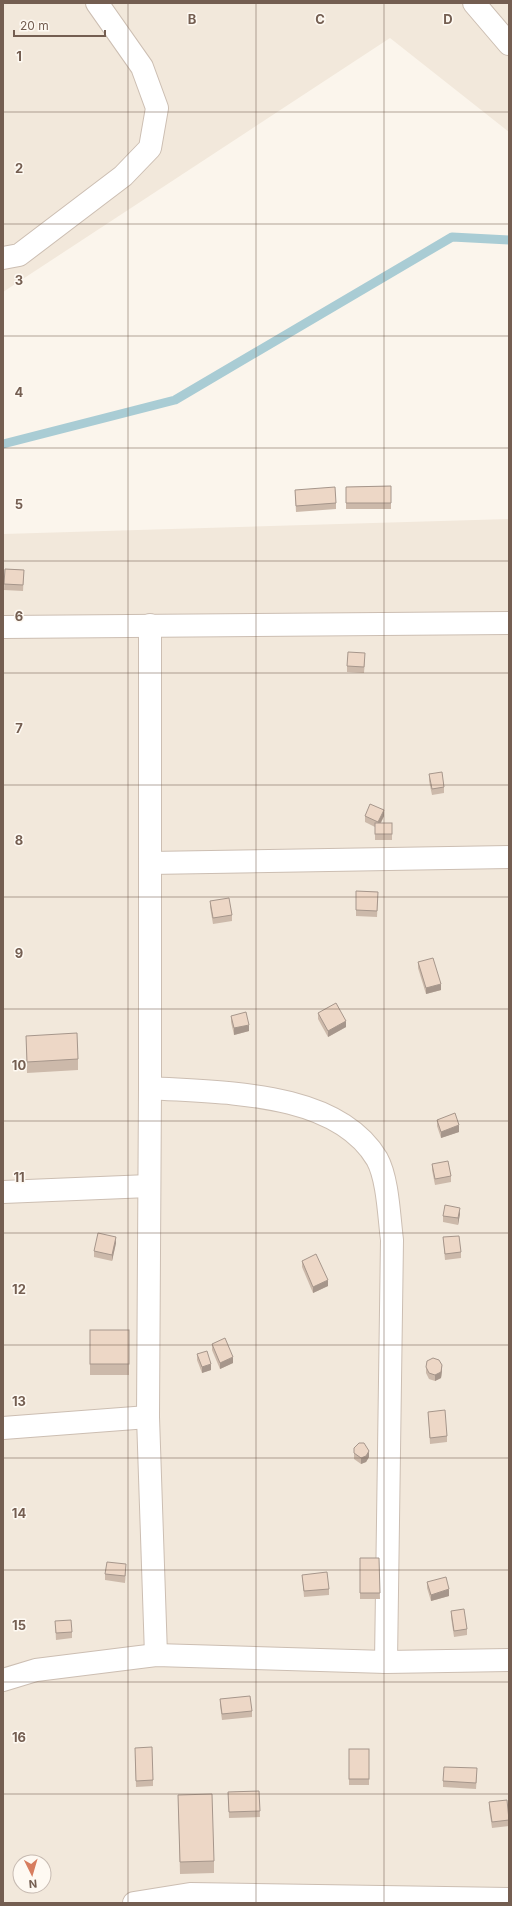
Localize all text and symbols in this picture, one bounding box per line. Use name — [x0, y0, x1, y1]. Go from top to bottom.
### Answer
text: B — [188, 11, 197, 27]
text: C — [315, 11, 325, 27]
text: D — [443, 11, 453, 27]
scale bar — [14, 12, 105, 38]
text: 20 m — [20, 18, 49, 33]
text: 1 — [16, 48, 22, 64]
text: 2 — [15, 160, 23, 176]
text: 3 — [15, 272, 23, 288]
text: 4 — [15, 384, 24, 400]
text: 5 — [15, 496, 23, 512]
text: 6 — [15, 608, 23, 624]
text: 7 — [15, 720, 23, 736]
text: 8 — [15, 832, 23, 848]
text: 9 — [15, 945, 23, 961]
text: 10 — [12, 1057, 26, 1073]
text: 11 — [13, 1169, 25, 1185]
text: 12 — [12, 1281, 26, 1297]
text: 13 — [12, 1393, 26, 1409]
text: 14 — [12, 1505, 26, 1521]
text: 15 — [12, 1617, 26, 1633]
text: 16 — [12, 1729, 26, 1745]
north arrow — [12, 1854, 52, 1894]
text: N — [28, 1877, 38, 1891]

